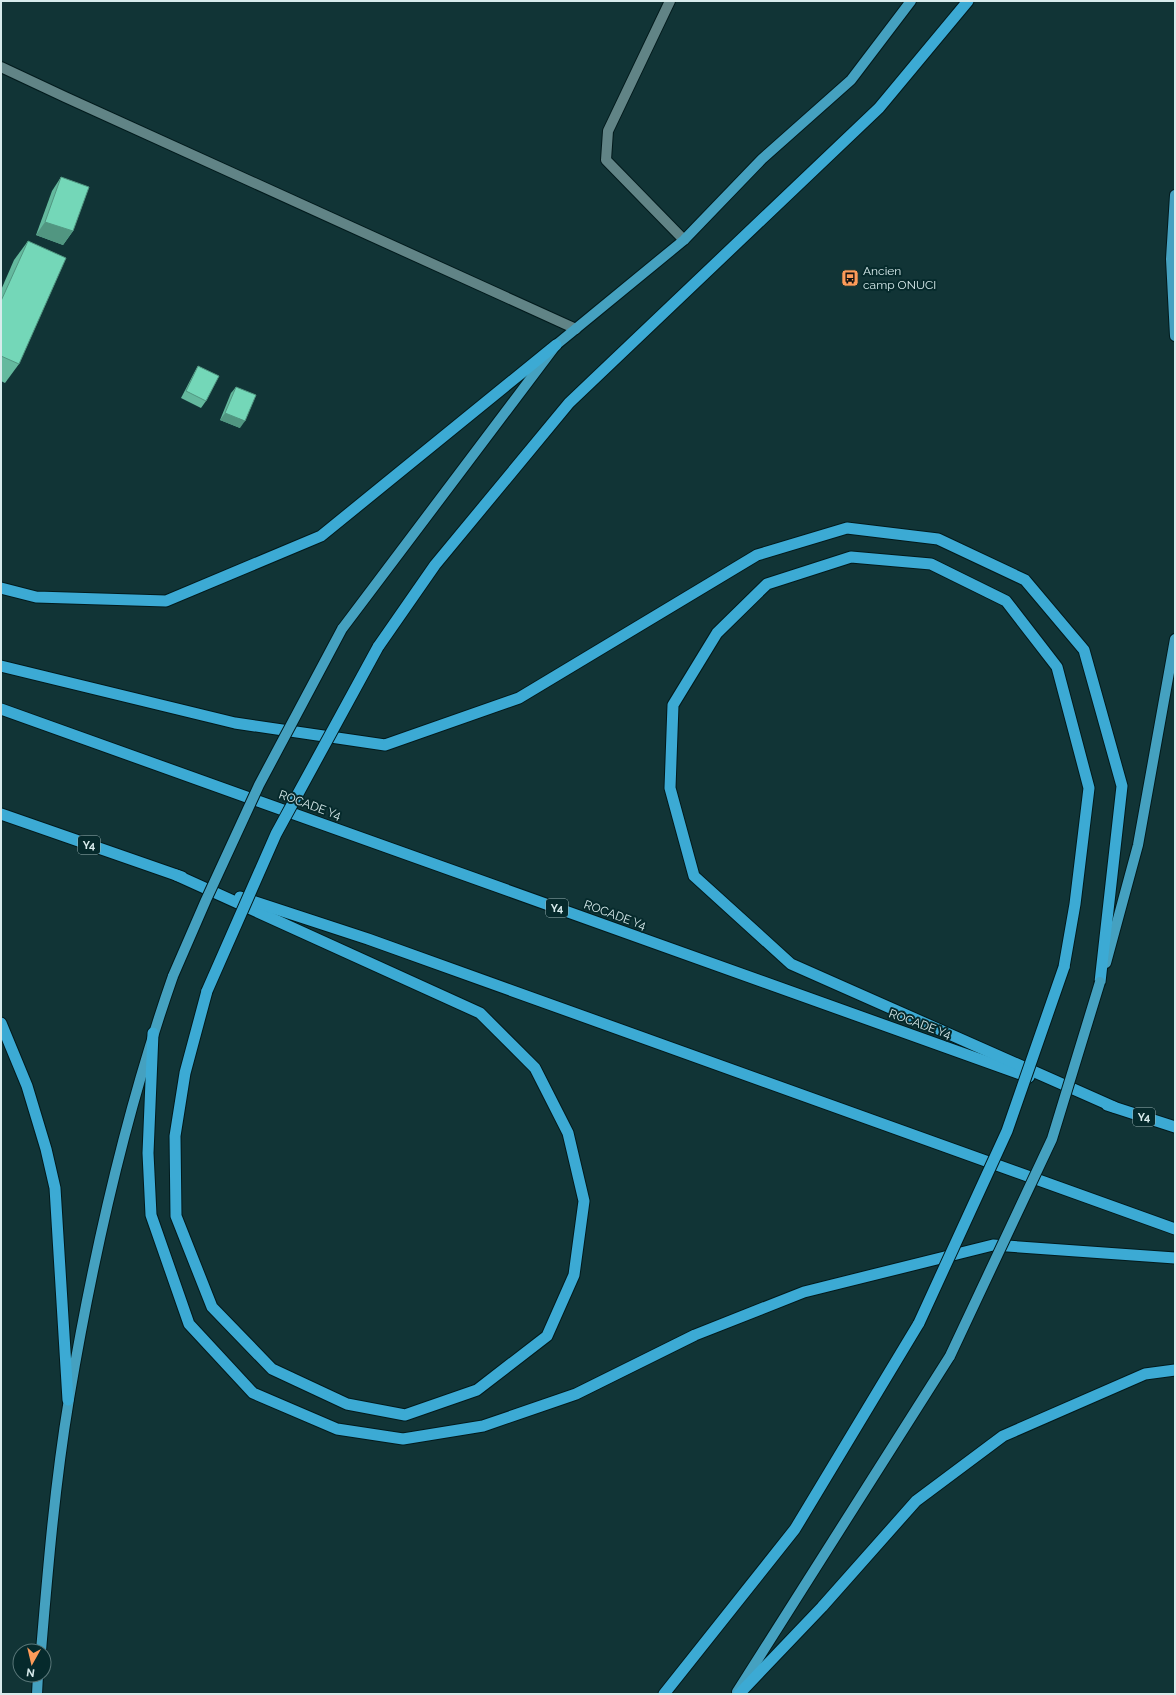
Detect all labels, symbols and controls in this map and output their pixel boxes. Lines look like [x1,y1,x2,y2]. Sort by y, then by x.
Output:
place label: Ancien camp ONUCI [863,264,936,292]
bus stop icon: Ancien camp ONUCI [840,268,860,288]
street label: ROCADE Y4 [277,787,343,823]
road number: Y4 [78,836,100,854]
street label: ROCADE Y4 [582,897,648,933]
road number: Y4 [546,899,568,917]
street label: ROCADE Y4 [887,1006,953,1042]
road number: Y4 [1133,1108,1155,1126]
north arrow [12,1643,52,1683]
text: N [26,1665,36,1679]

